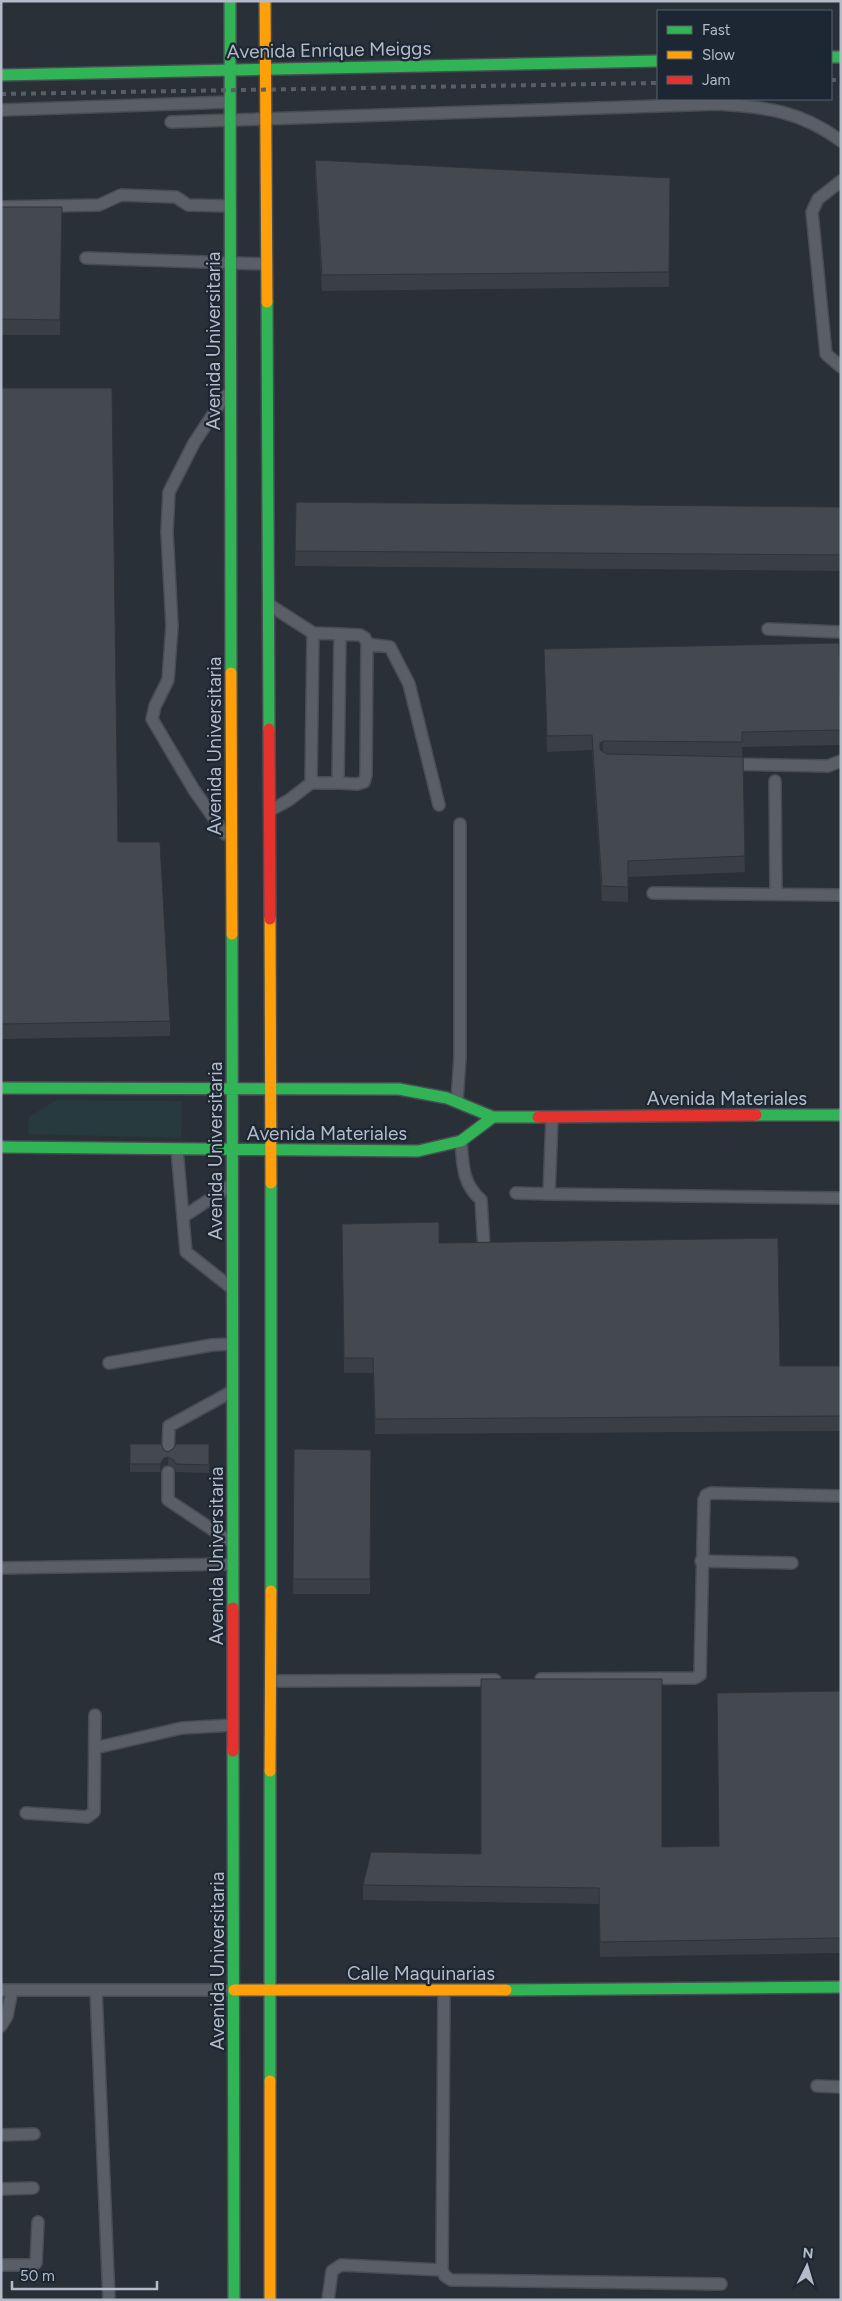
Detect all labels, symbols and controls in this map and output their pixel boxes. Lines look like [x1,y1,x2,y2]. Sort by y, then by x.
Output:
legend [657,10,832,100]
text: Fast [702,21,731,39]
street label: Avenida Enrique Meiggs [227,37,432,63]
text: Slow [702,46,735,64]
text: Jam [702,71,730,89]
street label: Avenida Universitaria [202,252,225,430]
street label: Avenida Universitaria [203,657,226,835]
street label: Avenida Universitaria [204,1062,227,1240]
street label: Avenida Materiales [647,1087,807,1110]
street label: Avenida Materiales [247,1122,407,1145]
street label: Avenida Universitaria [205,1467,228,1645]
street label: Avenida Universitaria [206,1872,229,2050]
street label: Calle Maquinarias [347,1962,495,1985]
north arrow [782,2241,832,2291]
text: N [802,2245,814,2262]
scale bar [12,2258,158,2290]
text: 50 m [20,2267,55,2285]

